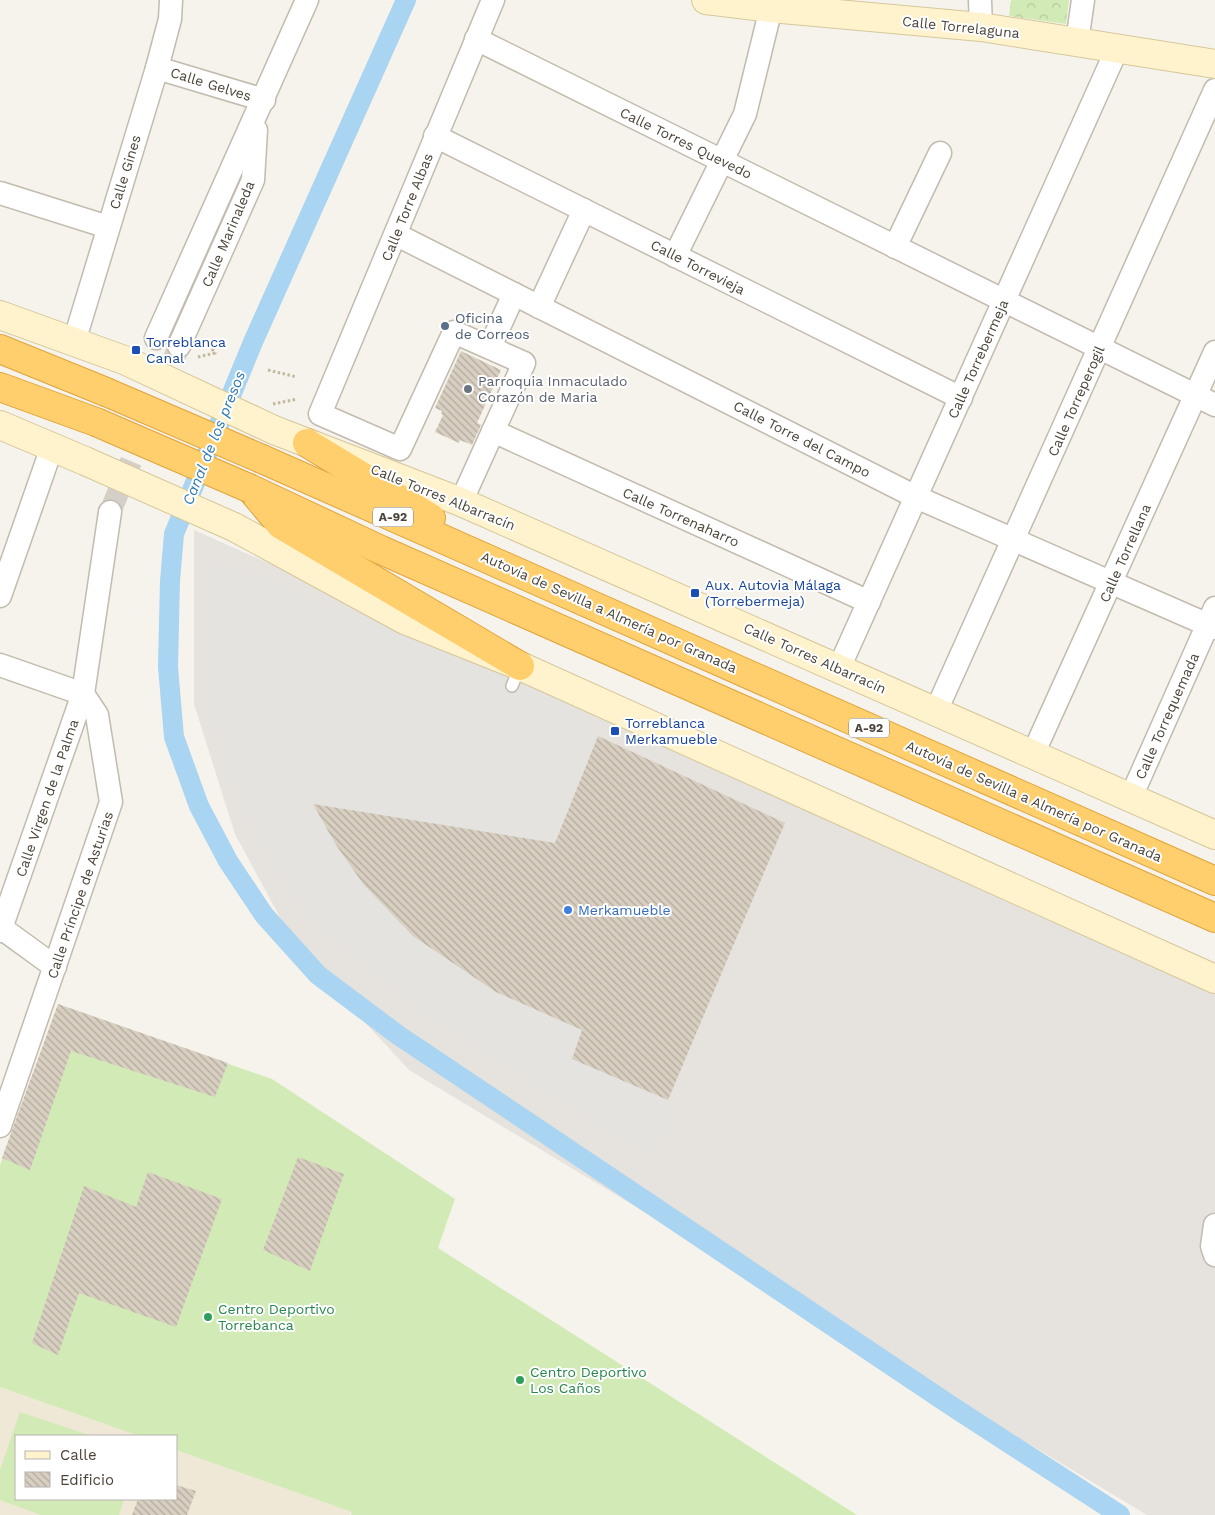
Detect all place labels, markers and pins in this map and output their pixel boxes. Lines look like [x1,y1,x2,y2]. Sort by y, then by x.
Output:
place label: Oficina de Correos [455,310,530,342]
marker: Oficina de Correos [439,320,451,332]
place label: Torreblanca Canal [146,334,226,366]
marker: Torreblanca Canal [130,344,142,356]
place label: Parroquia Inmaculado Corazón de Maria [478,373,627,405]
marker: Parroquia Inmaculado Corazón de Maria [462,383,474,395]
place label: Aux. Autovia Málaga (Torrebermeja) [705,577,841,609]
marker: Aux. Autovia Málaga (Torrebermeja) [689,587,701,599]
place label: Torreblanca Merkamueble [625,715,718,747]
marker: Torreblanca Merkamueble [609,725,621,737]
place label: Merkamueble [578,902,671,918]
marker: Merkamueble [562,904,574,916]
place label: Centro Deportivo Torrebanca [218,1301,335,1333]
marker: Centro Deportivo Torrebanca [202,1311,214,1323]
place label: Centro Deportivo Los Caños [530,1364,647,1396]
marker: Centro Deportivo Los Caños [514,1374,526,1386]

